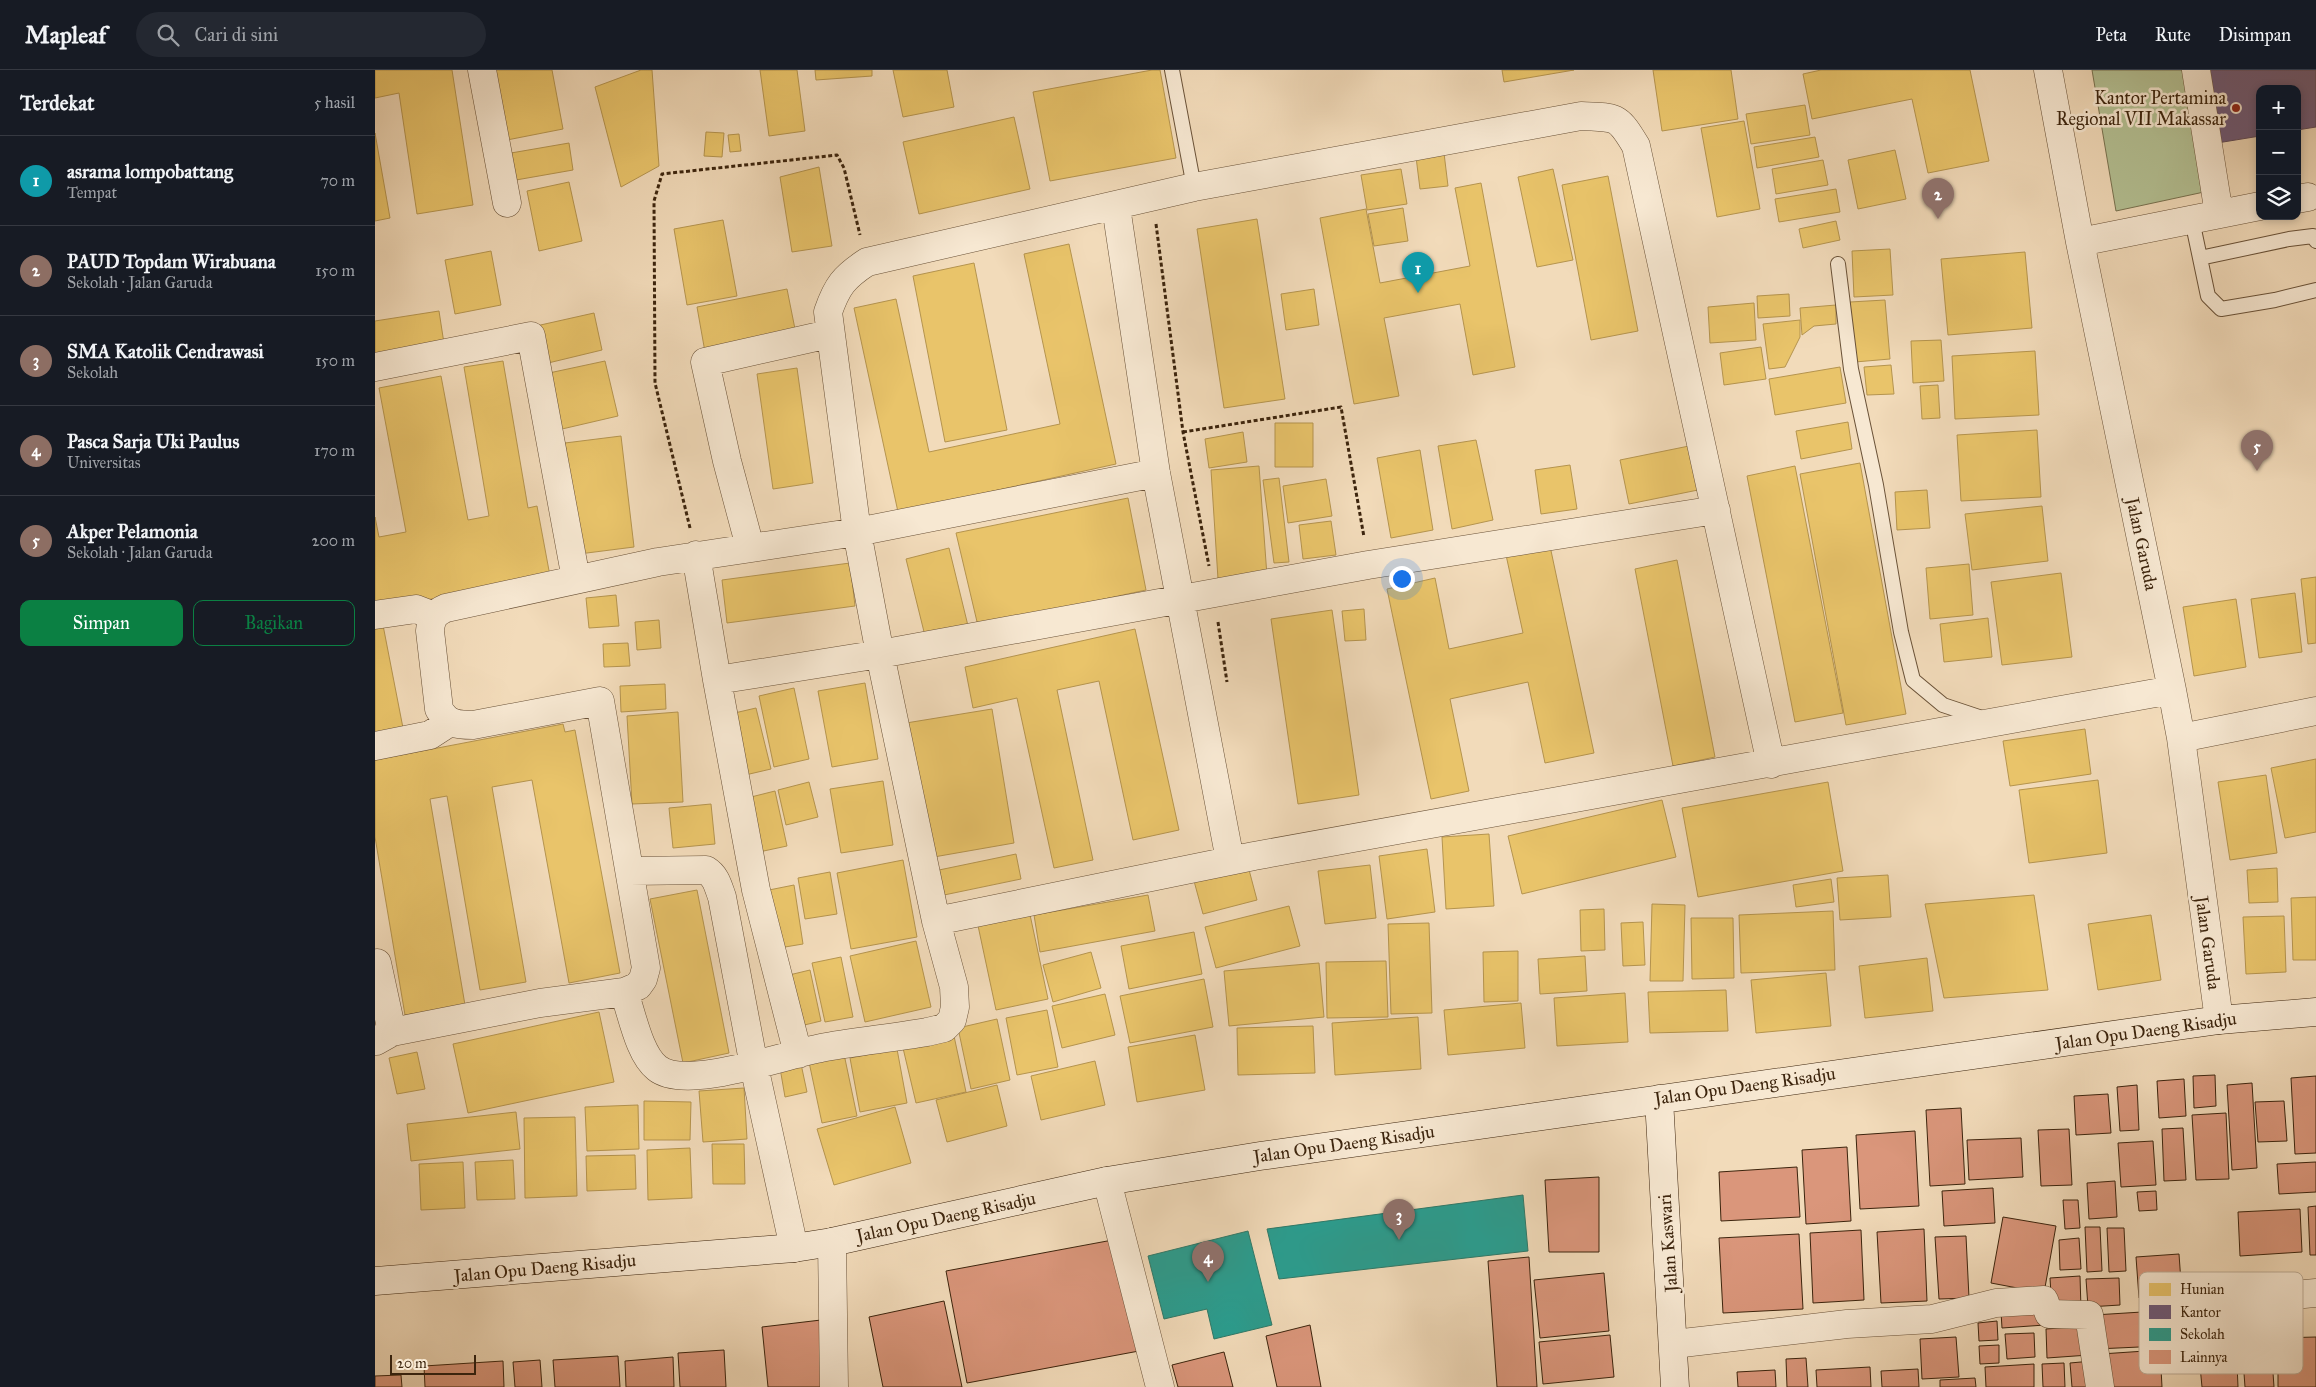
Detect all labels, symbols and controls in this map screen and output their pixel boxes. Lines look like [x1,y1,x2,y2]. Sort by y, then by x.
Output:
search box [136,12,486,57]
text: Mapleaf [25,20,106,50]
icon: search [154,21,182,49]
text: Cari di sini [194,23,278,46]
text: Peta [2096,24,2127,46]
text: Rute [2155,24,2191,46]
text: Disimpan [2219,24,2291,46]
map controls [2256,85,2301,220]
button: + [2256,85,2301,130]
place label: Kantor Pertamina Regional VII Makassar [2056,87,2226,131]
text: Terdekat [20,90,94,116]
text: 5 hasil [314,93,355,112]
marker: Kantor Pertamina Regional VII Makassar [2230,102,2242,114]
button: − [2256,130,2301,175]
text: asrama lompobattang [67,160,233,183]
text: 1 [33,171,39,190]
text: 70 m [320,171,355,190]
button: layers [2256,175,2301,220]
pin: 2 [1922,178,1954,219]
text: Tempat [67,183,117,202]
text: PAUD Topdam Wirabuana [67,250,276,273]
pin: 1 [1402,252,1434,293]
text: 2 [32,261,40,280]
text: 150 m [315,261,355,280]
text: Sekolah · Jalan Garuda [67,273,212,292]
text: SMA Katolik Cendrawasi [67,340,264,363]
text: 3 [33,351,39,370]
text: 150 m [315,351,355,370]
text: Sekolah [67,363,118,382]
text: Pasca Sarja Uki Paulus [67,430,239,453]
pin: 5 [2241,430,2273,471]
text: 4 [32,441,40,460]
text: 170 m [314,441,355,460]
text: Universitas [67,453,141,472]
street label: Jalan Garuda [2120,494,2163,593]
text: Akper Pelamonia [67,520,198,543]
text: 5 [32,531,40,550]
text: 200 m [312,531,355,550]
text: Sekolah · Jalan Garuda [67,543,212,562]
your location [1389,566,1415,592]
button: Simpan [20,600,183,646]
button: Bagikan [193,600,355,646]
street label: Jalan Garuda [2189,893,2226,992]
street label: Jalan Opu Daeng Risadju [2052,1007,2239,1056]
street label: Jalan Opu Daeng Risadju [1651,1062,1838,1111]
street label: Jalan Opu Daeng Risadju [1250,1120,1437,1169]
street label: Jalan Opu Daeng Risadju [852,1187,1038,1248]
street label: Jalan Kaswari [1654,1193,1684,1295]
pin: 3 [1383,1199,1415,1240]
pin: 4 [1192,1241,1224,1282]
street label: Jalan Opu Daeng Risadju [451,1249,638,1288]
legend [2139,1272,2303,1374]
text: Hunian [2180,1281,2225,1298]
text: Kantor [2180,1304,2221,1321]
text: Sekolah [2180,1326,2225,1343]
text: Lainnya [2180,1349,2228,1366]
scale bar [390,1352,476,1375]
text: 20 m [397,1355,427,1372]

